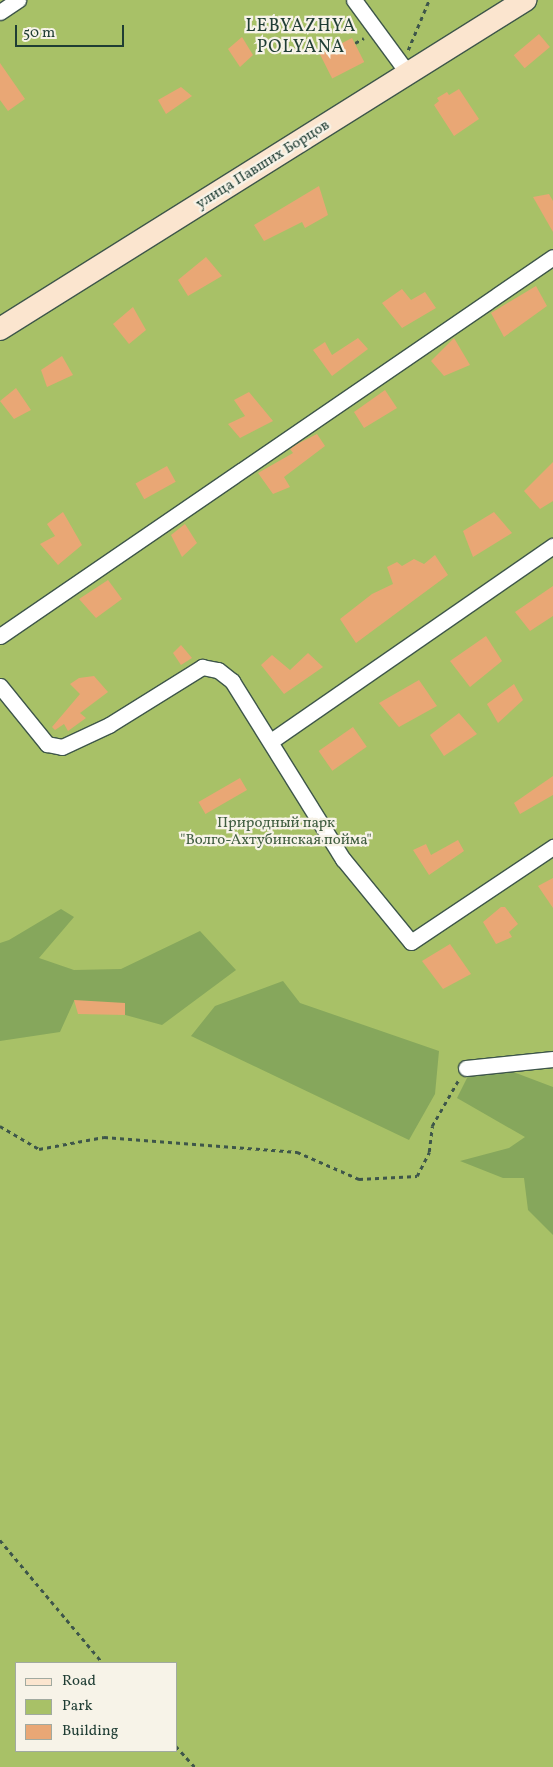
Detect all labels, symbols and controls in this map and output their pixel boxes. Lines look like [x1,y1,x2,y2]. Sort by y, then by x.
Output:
scale bar [18,15,126,47]
district label: LEBYAZHYA POLYANA [244,17,358,59]
text: 50 m [23,23,55,44]
street label: улица Павших Борцов [193,117,333,213]
park label: Природный парк "Волго-Ахтубинская пойма" [180,814,372,849]
legend [15,1662,178,1752]
text: Road [62,1671,96,1692]
text: Park [62,1696,93,1717]
text: Building [62,1721,118,1742]

